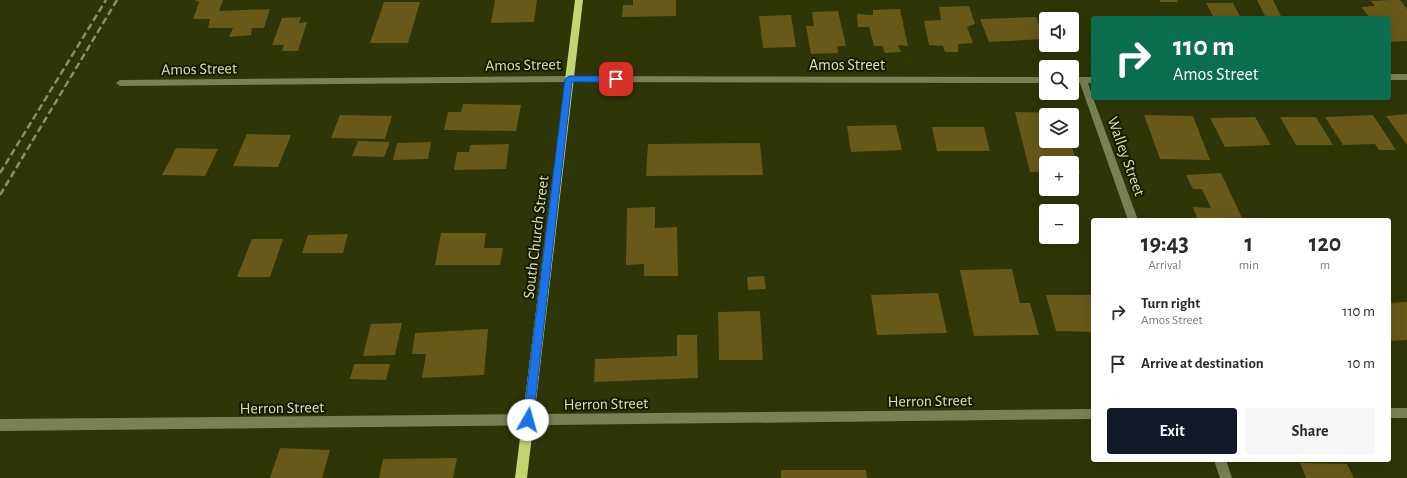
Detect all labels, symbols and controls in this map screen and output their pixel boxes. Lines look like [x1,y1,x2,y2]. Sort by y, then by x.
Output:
map controls [1039,12,1079,244]
button: sound [1039,12,1079,52]
icon: right [1107,32,1159,84]
text: 110 m [1173,33,1235,61]
street label: Amos Street [485,56,561,74]
street label: Amos Street [809,57,885,73]
street label: Amos Street [161,60,237,78]
button: search [1039,60,1079,100]
pin [599,62,633,96]
text: Amos Street [1173,66,1258,84]
icon: arrive [605,68,627,90]
button: layers [1039,108,1079,148]
street label: Walley Street [1103,114,1148,199]
button: + [1039,156,1079,196]
street label: South Church Street [521,175,551,300]
button: − [1039,204,1079,244]
text: 19:43 [1141,232,1189,256]
text: 1 [1245,232,1253,256]
text: 120 [1309,232,1341,256]
text: Arrival [1148,259,1182,272]
text: min [1239,259,1259,272]
text: m [1320,259,1330,272]
text: Turn right [1141,296,1200,311]
icon: right [1107,301,1129,323]
text: 110 m [1342,304,1375,319]
text: Amos Street [1141,314,1203,327]
icon: arrive [1107,353,1129,375]
text: Arrive at destination [1141,356,1264,371]
text: 10 m [1347,356,1375,371]
street label: Herron Street [888,392,972,410]
street label: Herron Street [564,395,648,413]
street label: Herron Street [240,399,324,417]
position arrow [507,399,549,441]
button: Exit [1107,408,1237,454]
button: Share [1245,408,1375,454]

